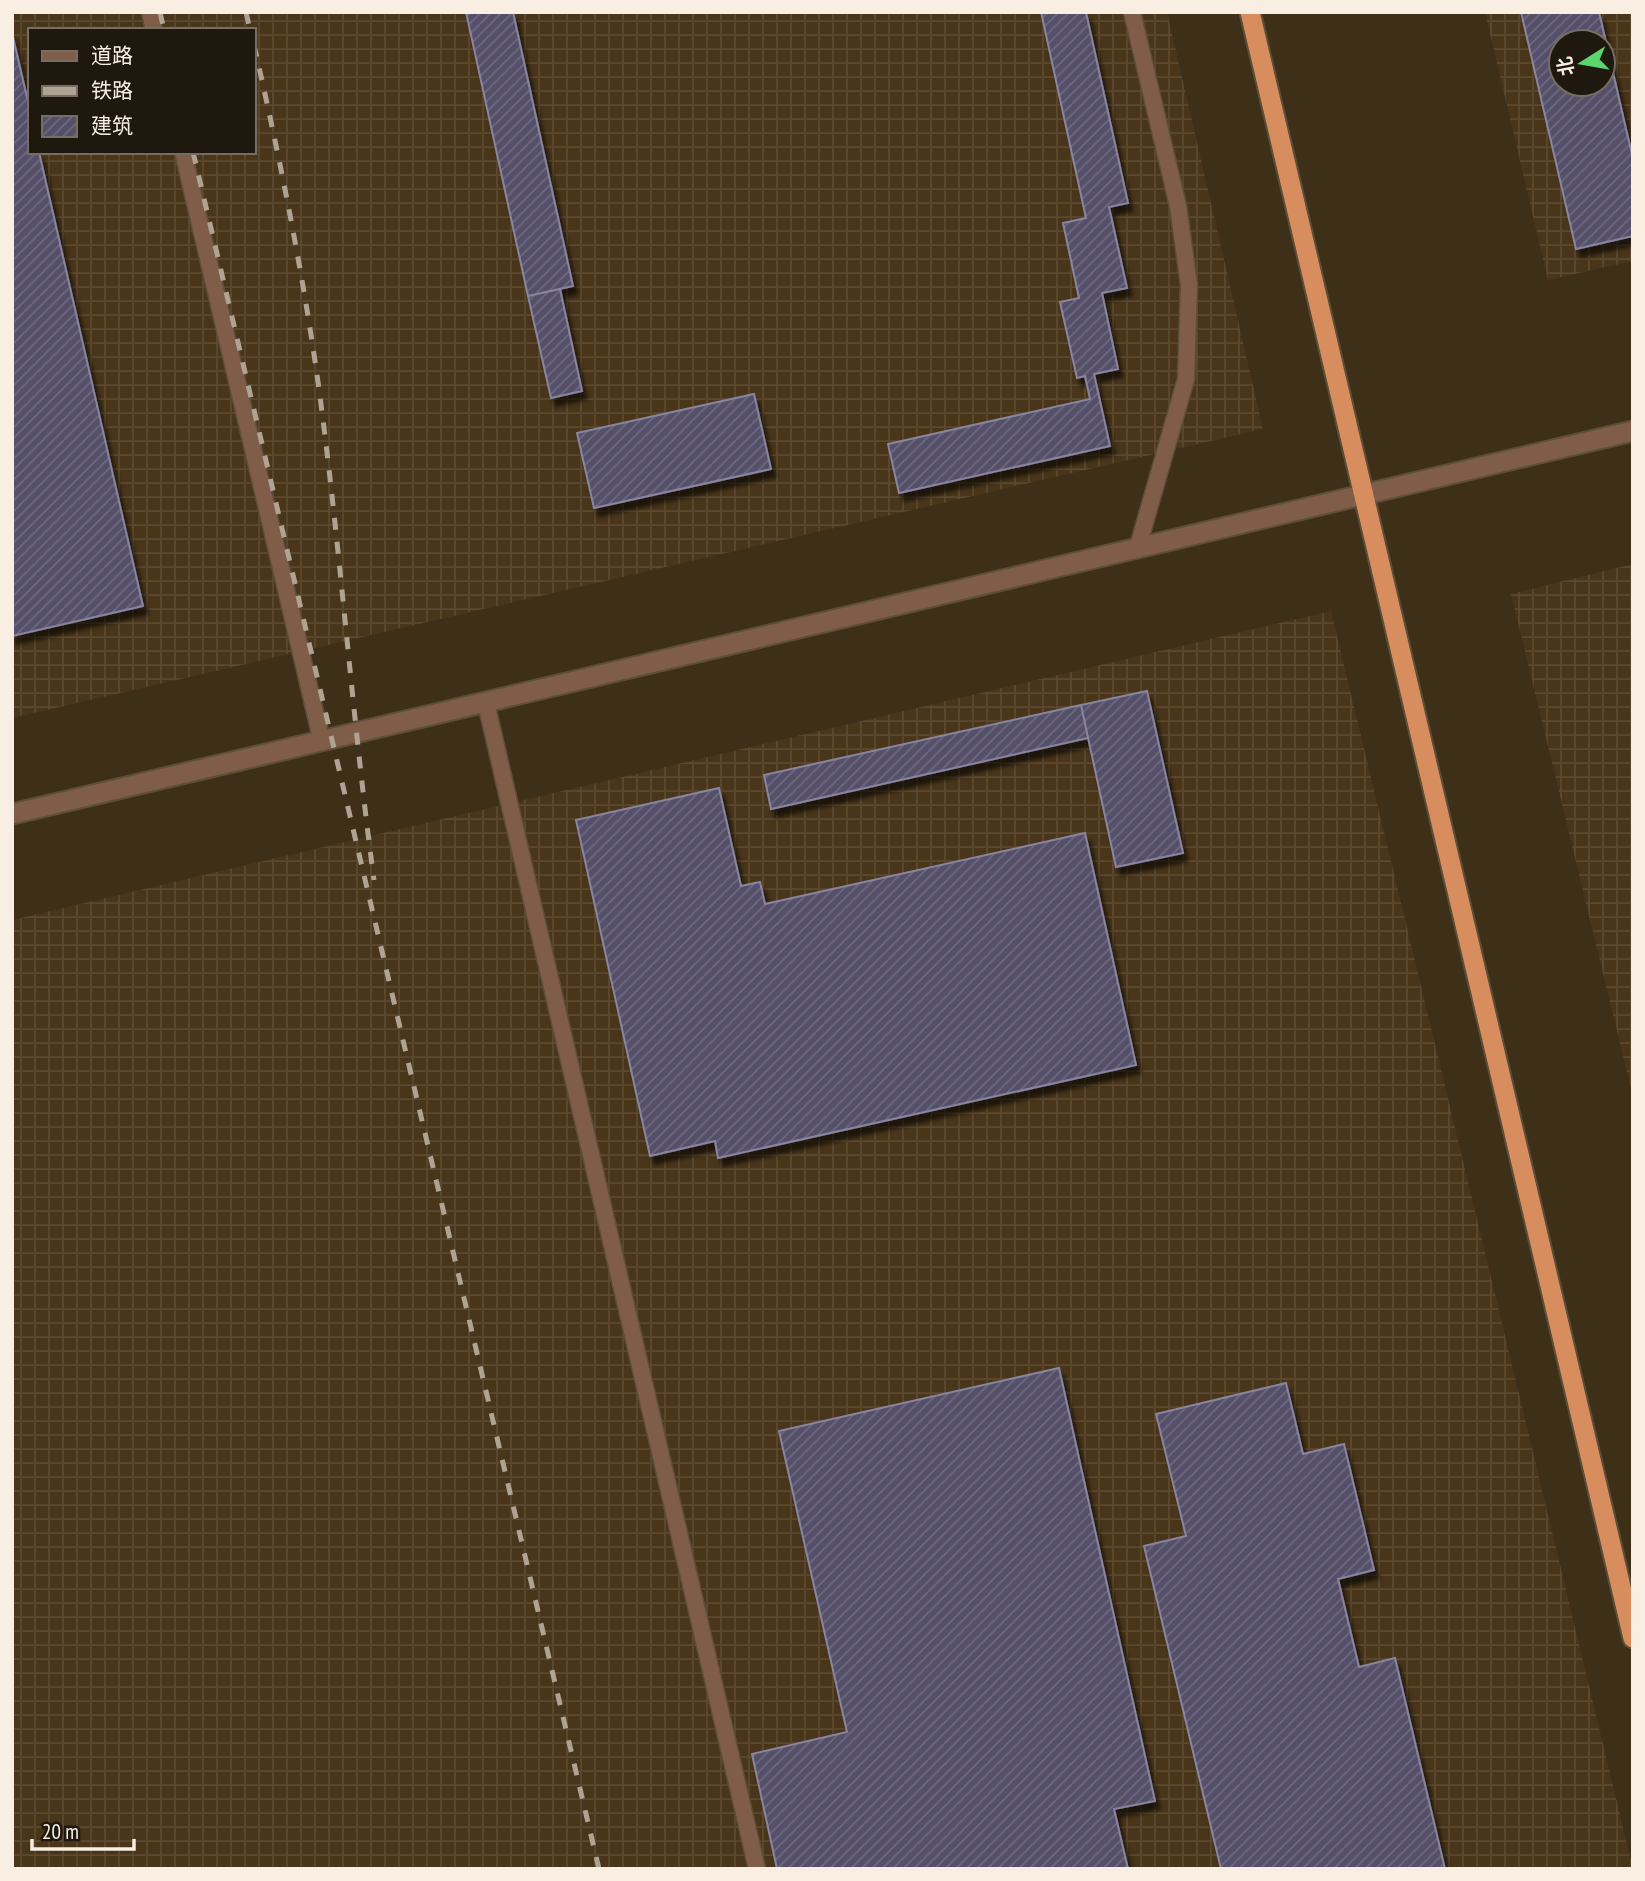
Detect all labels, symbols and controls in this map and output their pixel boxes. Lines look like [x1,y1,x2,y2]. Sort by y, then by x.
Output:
legend [28,28,256,154]
north arrow [1547,28,1617,98]
text: 道路 [91,42,133,69]
text: 北 [1552,55,1579,78]
text: 铁路 [91,77,133,104]
text: 建筑 [91,112,133,139]
scale bar [32,1808,133,1852]
text: 20 m [42,1818,79,1845]

